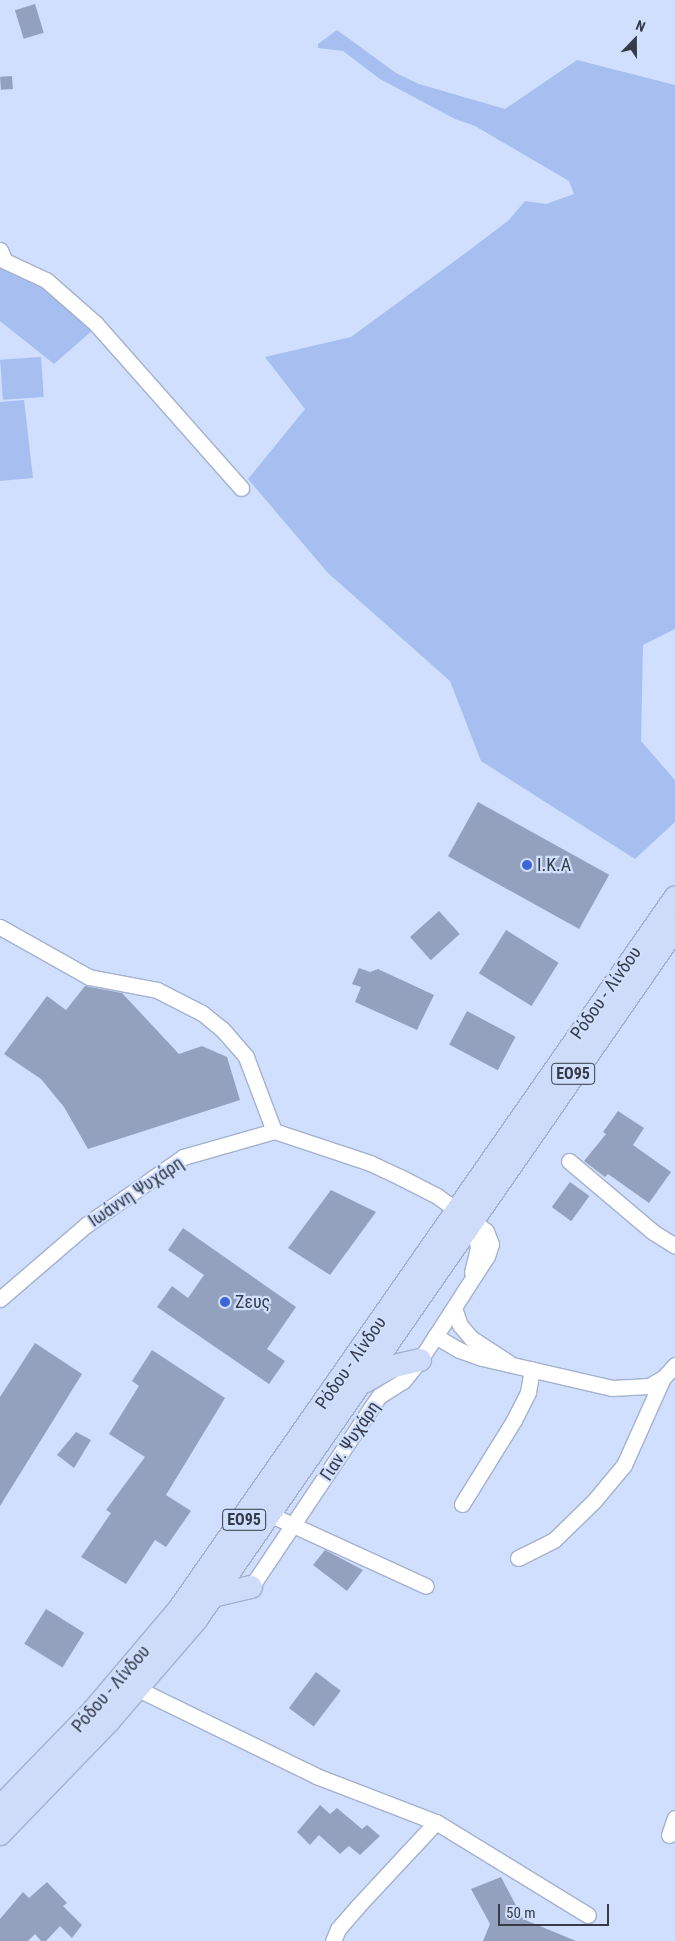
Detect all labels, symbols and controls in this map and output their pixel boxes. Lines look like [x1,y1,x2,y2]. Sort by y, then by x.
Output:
north arrow [610,15,660,65]
text: N [634,17,648,35]
place label: Ι.Κ.Α [537,854,571,876]
marker: Ι.Κ.Α [521,859,533,871]
street label: Ρόδου - Λίνδου [566,942,646,1044]
road number: ΕΟ95 [550,1060,596,1088]
street label: Ιωάννη Ψυχάρη [84,1152,188,1232]
place label: Ζευς [235,1291,270,1313]
marker: Ζευς [219,1296,231,1308]
street label: Ρόδου - Λίνδου [311,1312,391,1414]
street label: Γιαν. Ψυχάρη [316,1397,384,1485]
road number: ΕΟ95 [222,1506,266,1534]
street label: Ρόδου - Λίνδου [67,1641,155,1737]
scale bar [500,1894,611,1926]
text: 50 m [506,1904,536,1922]

